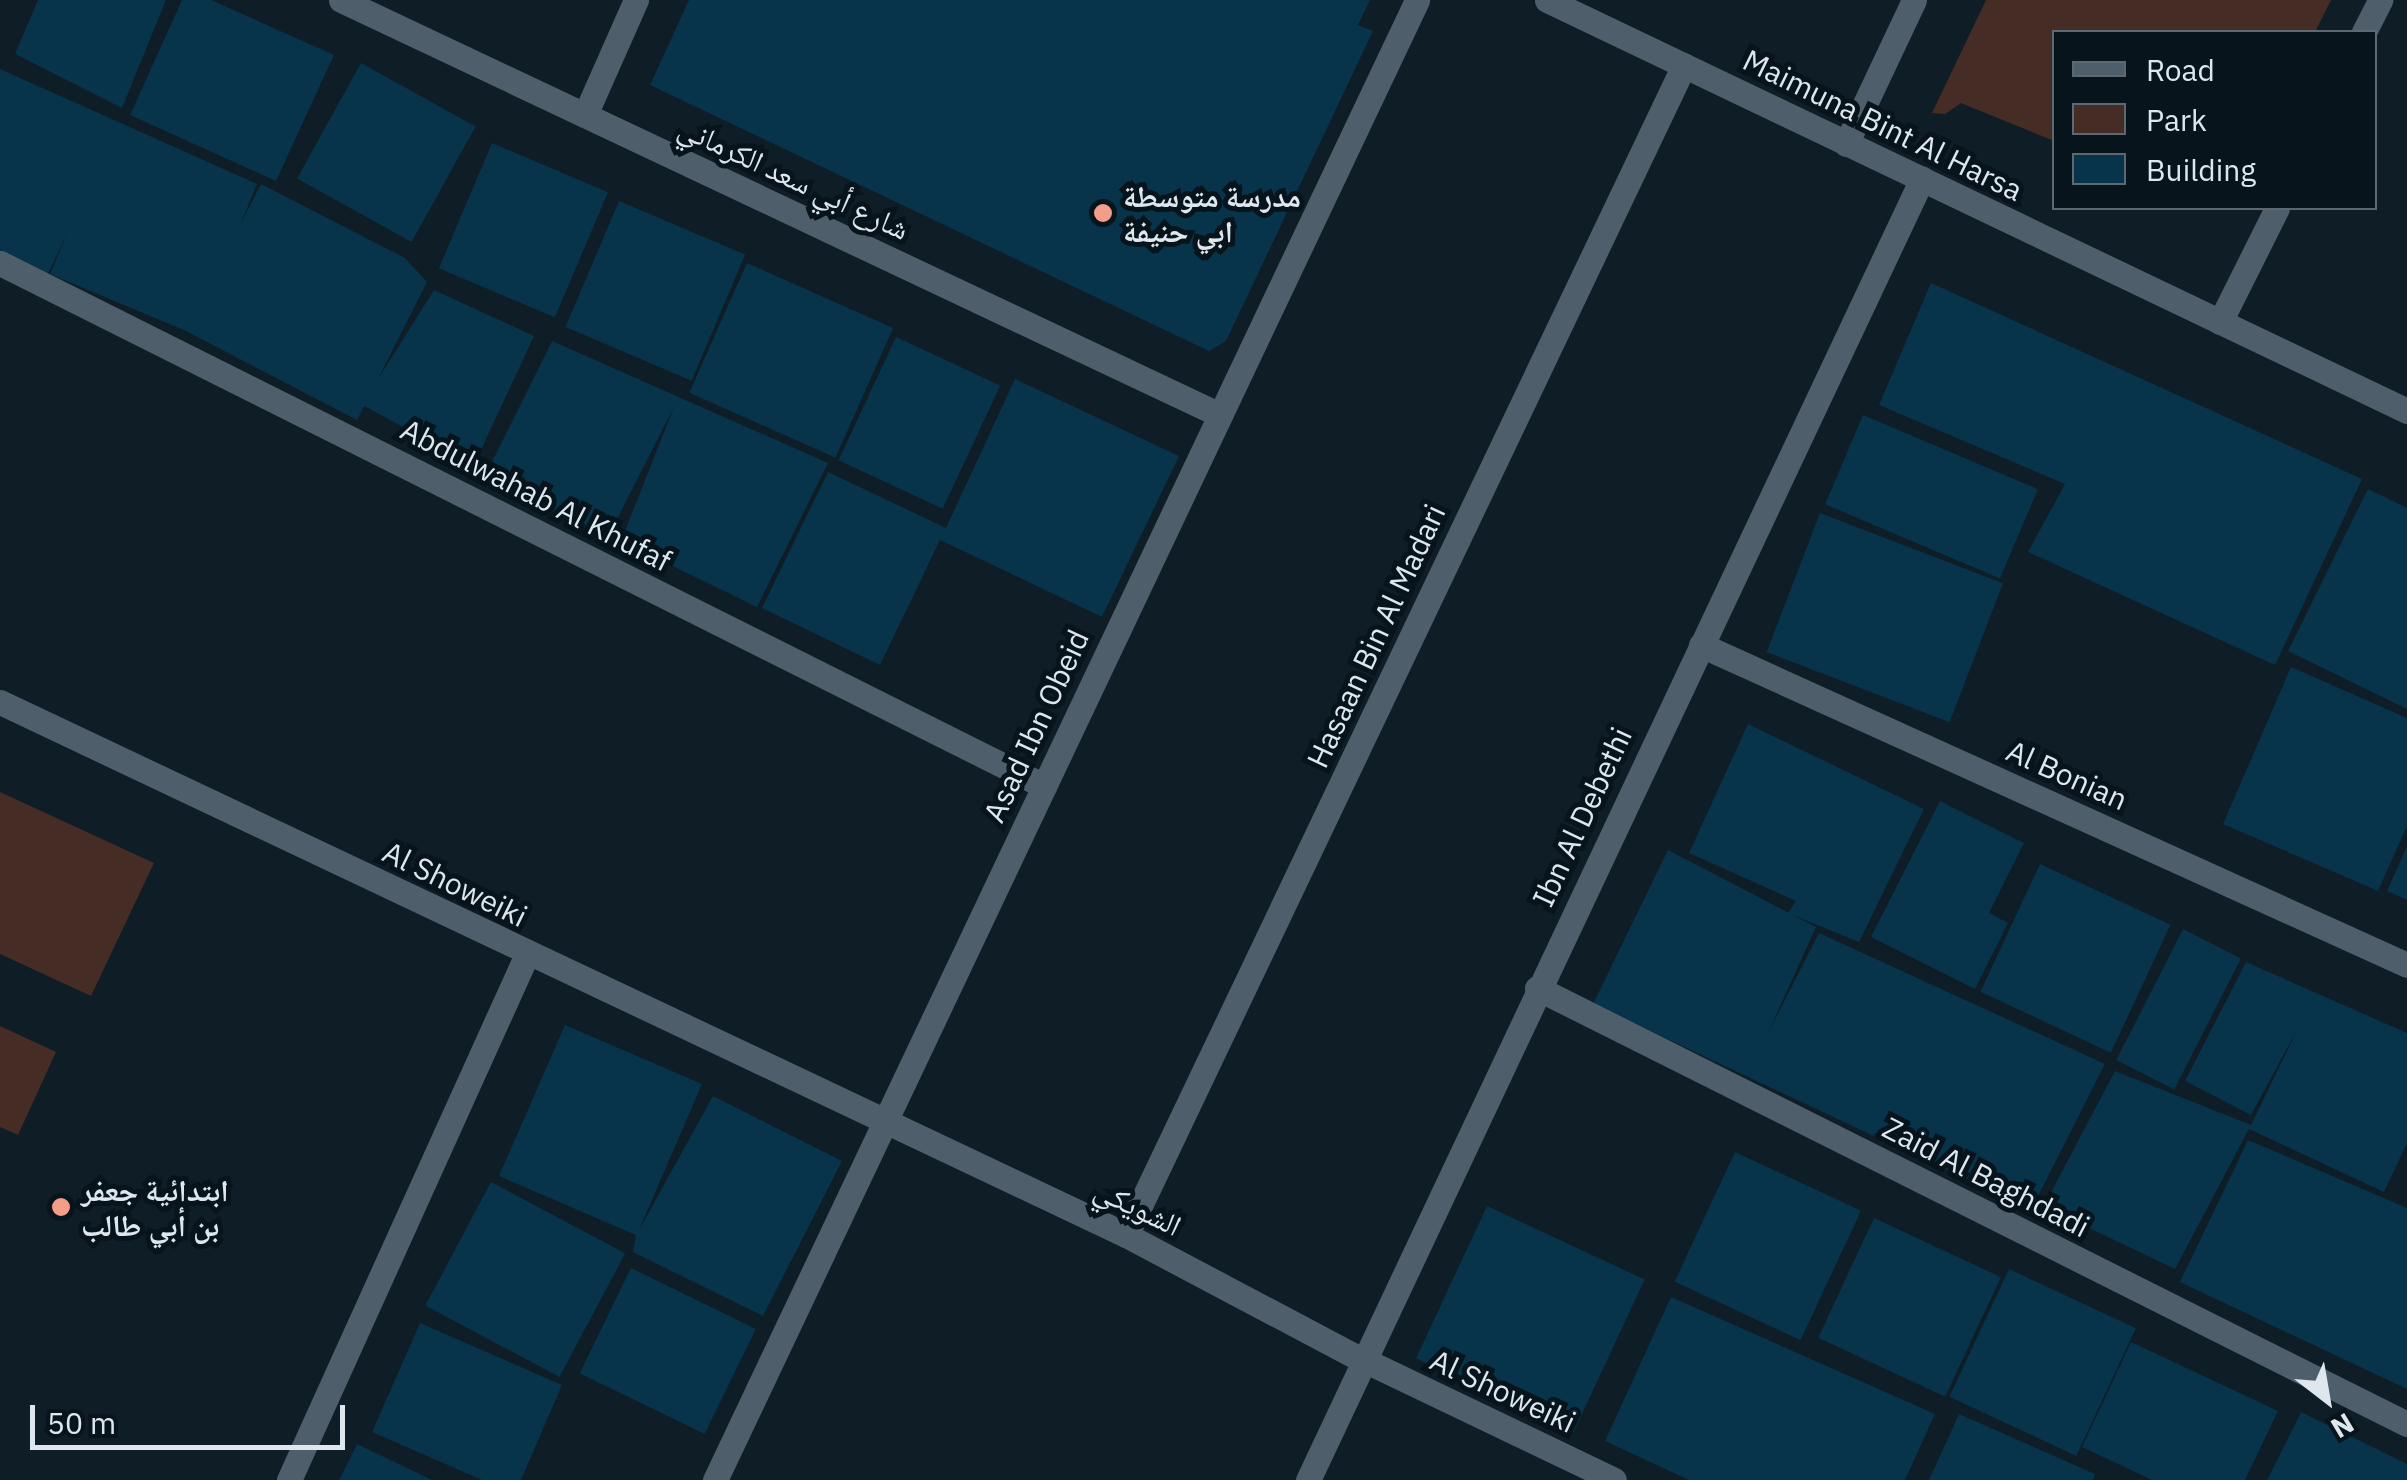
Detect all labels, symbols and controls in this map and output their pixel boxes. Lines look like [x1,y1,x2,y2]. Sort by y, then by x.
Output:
legend [2052,30,2377,210]
street label: Maimuna Bint Al Harsa [1737,42,2029,208]
text: Road [2146,50,2215,89]
text: Park [2146,100,2207,139]
street label: شارع أبي سعد الكرماني [673,109,915,247]
text: Building [2146,150,2256,189]
place label: مدرسة متوسطة ابي حنيفة [1123,178,1301,248]
marker: مدرسة متوسطة ابي حنيفة [1092,202,1114,224]
street label: Abdulwahab Al Khufaf [395,411,677,579]
street label: Hasaan Bin Al Madari [1299,499,1453,773]
street label: Asad Ibn Obeid [976,624,1096,828]
street label: Ibn Al Debethi [1525,722,1639,912]
street label: Al Bonian [2001,732,2133,818]
street label: Al Showeiki [377,834,533,934]
street label: Zaid Al Baghdadi [1877,1110,2095,1244]
street label: الشويكي [1089,1171,1187,1243]
place label: ابتدائية جعفر بن أبي طالب [81,1172,229,1242]
marker: ابتدائية جعفر بن أبي طالب [50,1196,72,1218]
street label: Al Showeiki [1425,1342,1581,1440]
north arrow [2277,1350,2377,1450]
scale bar [35,1385,350,1447]
text: 50 m [47,1403,116,1442]
text: N [2324,1405,2361,1447]

